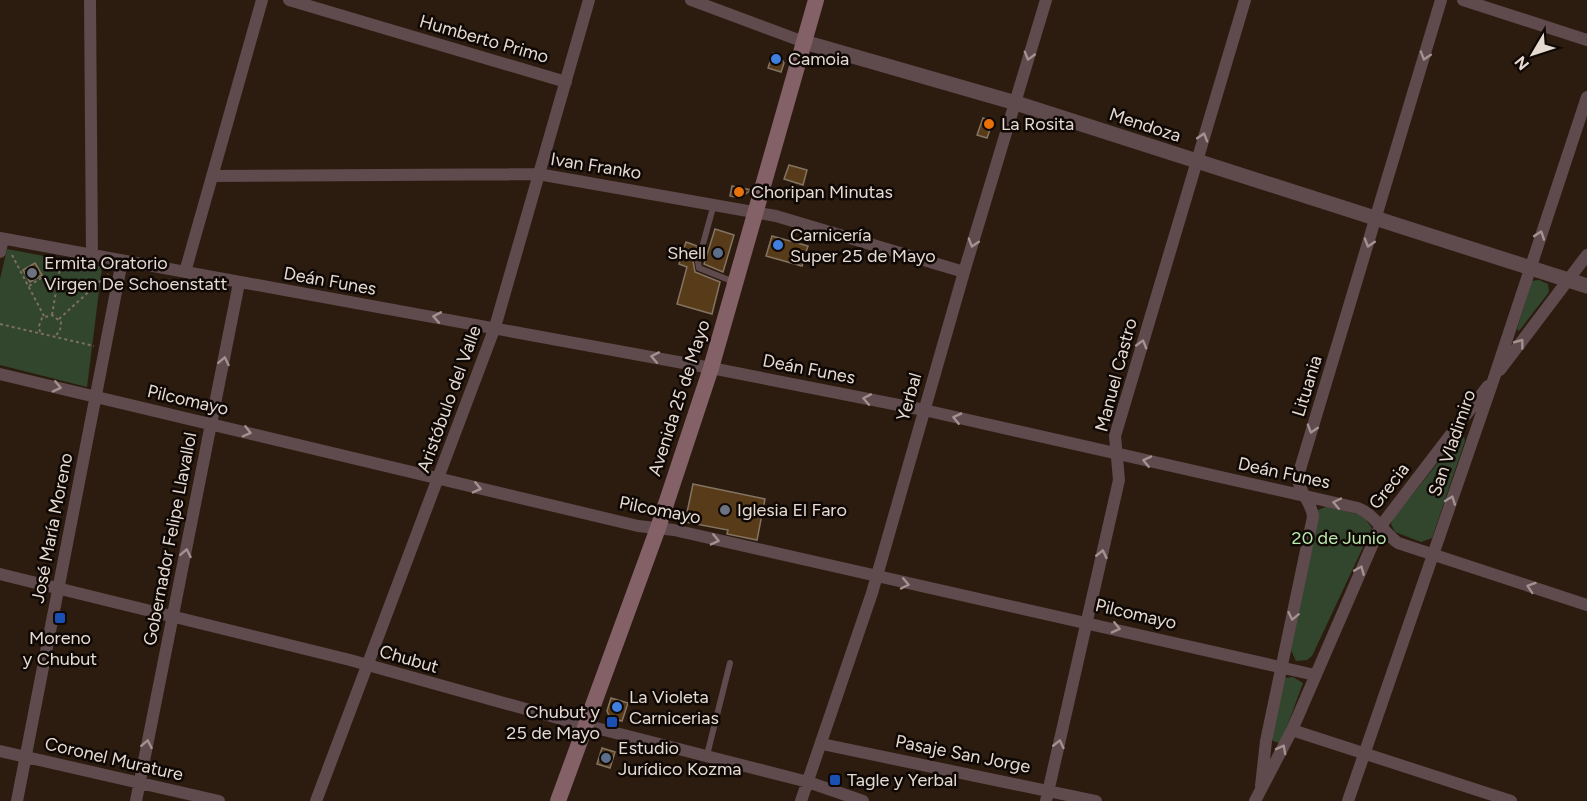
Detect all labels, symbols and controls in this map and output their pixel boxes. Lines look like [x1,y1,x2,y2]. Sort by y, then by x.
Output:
street label: Humberto Primo [417,10,551,68]
north arrow [1503,24,1563,84]
place label: Camoia [788,48,849,70]
one-way arrow [1024,50,1036,61]
one-way arrow [1420,50,1432,61]
marker: Camoia [769,52,783,66]
text: N [1510,52,1533,74]
street label: Mendoza [1106,103,1184,147]
place label: La Rosita [1001,113,1074,135]
marker: La Rosita [982,117,996,131]
one-way arrow [1196,132,1208,142]
street label: Ivan Franko [549,148,643,184]
place label: Choripan Minutas [751,181,893,203]
marker: Choripan Minutas [732,185,746,199]
place label: Carnicería Super 25 de Mayo [790,224,936,267]
one-way arrow [1532,230,1545,241]
one-way arrow [968,237,980,248]
one-way arrow [1364,237,1376,248]
marker: Carnicería Super 25 de Mayo [771,238,785,252]
place label: Shell [667,242,706,264]
marker: Shell [711,246,725,260]
place label: Ermita Oratorio Virgen De Schoenstatt [44,252,228,295]
street label: Deán Funes [282,262,378,300]
marker: Ermita Oratorio Virgen De Schoenstatt [25,266,39,280]
one-way arrow [432,311,442,324]
street label: Manuel Castro [1090,316,1142,434]
street label: Avenida 25 de Mayo [643,317,715,479]
street label: Aristóbulo del Valle [412,322,486,476]
one-way arrow [1135,339,1147,350]
one-way arrow [1513,339,1524,350]
street label: Deán Funes [761,349,857,389]
one-way arrow [650,351,660,364]
street label: Lituania [1287,353,1327,419]
one-way arrow [217,357,230,367]
street label: Yerbal [892,370,926,424]
one-way arrow [52,380,62,393]
street label: Pilcomayo [145,380,231,420]
street label: San Vladimiro [1424,387,1480,499]
one-way arrow [862,393,872,406]
one-way arrow [952,412,962,425]
one-way arrow [1307,423,1319,434]
one-way arrow [242,425,252,438]
street label: Gobernador Felipe Llavallol [139,430,201,648]
street label: José María Moreno [27,451,77,605]
street label: Deán Funes [1236,452,1332,494]
one-way arrow [1142,455,1152,468]
street label: Grecia [1364,458,1414,514]
one-way arrow [472,480,482,493]
street label: Pilcomayo [617,491,703,529]
one-way arrow [1444,495,1457,506]
one-way arrow [1333,498,1343,511]
place label: Iglesia El Faro [737,499,847,521]
marker: Iglesia El Faro [718,503,732,517]
park label: 20 de Junio [1292,527,1386,549]
one-way arrow [710,532,720,545]
one-way arrow [179,548,192,558]
one-way arrow [1095,549,1108,559]
one-way arrow [1353,566,1365,577]
one-way arrow [900,577,910,590]
one-way arrow [1526,582,1537,595]
street label: Pilcomayo [1093,594,1179,634]
marker: Moreno y Chubut [53,611,67,625]
one-way arrow [1287,611,1300,621]
one-way arrow [1111,621,1121,634]
place label: Moreno y Chubut [23,627,97,670]
street label: Chubut [377,640,441,678]
place label: La Violeta Carnicerias [629,686,719,729]
marker: La Violeta Carnicerias [610,700,624,714]
place label: Chubut y 25 de Mayo [506,701,601,744]
marker: Chubut y 25 de Mayo [605,715,619,729]
street label: Pasaje San Jorge [894,730,1033,778]
street label: Coronel Murature [43,732,186,786]
place label: Estudio Jurídico Kozma [618,737,742,780]
one-way arrow [140,739,153,749]
one-way arrow [1051,739,1064,749]
one-way arrow [1275,745,1286,755]
marker: Estudio Jurídico Kozma [599,751,613,765]
place label: Tagle y Yerbal [847,769,957,791]
marker: Tagle y Yerbal [828,773,842,787]

